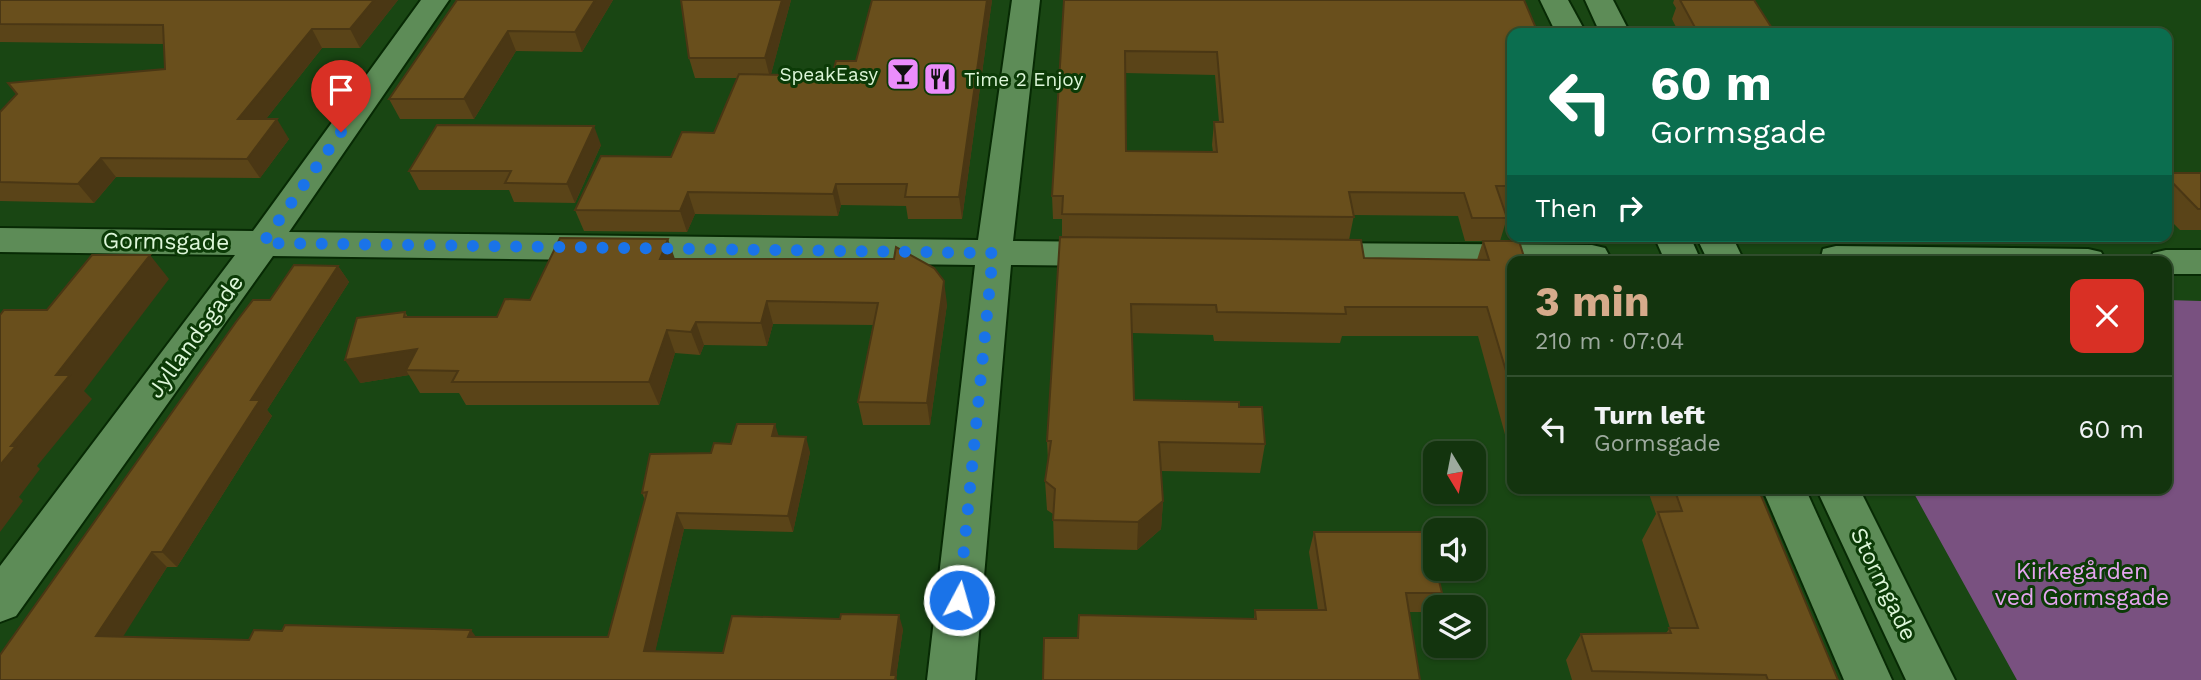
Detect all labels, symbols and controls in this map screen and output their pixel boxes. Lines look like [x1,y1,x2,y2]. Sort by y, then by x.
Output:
text: 60 m [1650,54,1772,112]
bar icon: SpeakEasy [884,55,922,93]
icon: left [1535,56,1626,147]
pin [311,60,371,132]
restaurant icon: Time 2 Enjoy [921,60,959,98]
place label: SpeakEasy [779,63,878,86]
place label: Time 2 Enjoy [964,68,1083,91]
icon: arrive [322,71,360,109]
text: Gormsgade [1650,113,1826,151]
icon: right [1611,189,1649,227]
text: Then [1535,193,1597,223]
street label: Gormsgade [102,227,230,256]
street label: Jyllandsgade [142,269,249,403]
text: 3 min [1535,277,1650,326]
button: close [2070,279,2144,353]
text: 210 m · 07:04 [1535,328,1684,355]
text: Turn left [1594,400,1705,430]
icon: left [1535,410,1573,448]
text: 60 m [2078,414,2144,444]
text: Gormsgade [1594,430,1721,457]
north arrow [1423,441,1486,504]
map controls [1423,441,1486,658]
button: sound [1423,518,1486,581]
street label: Stormgade [1845,523,1923,645]
park label: Kirkegården ved Gormsgade [1995,558,2169,611]
position arrow [922,563,996,637]
button: layers [1423,595,1486,658]

